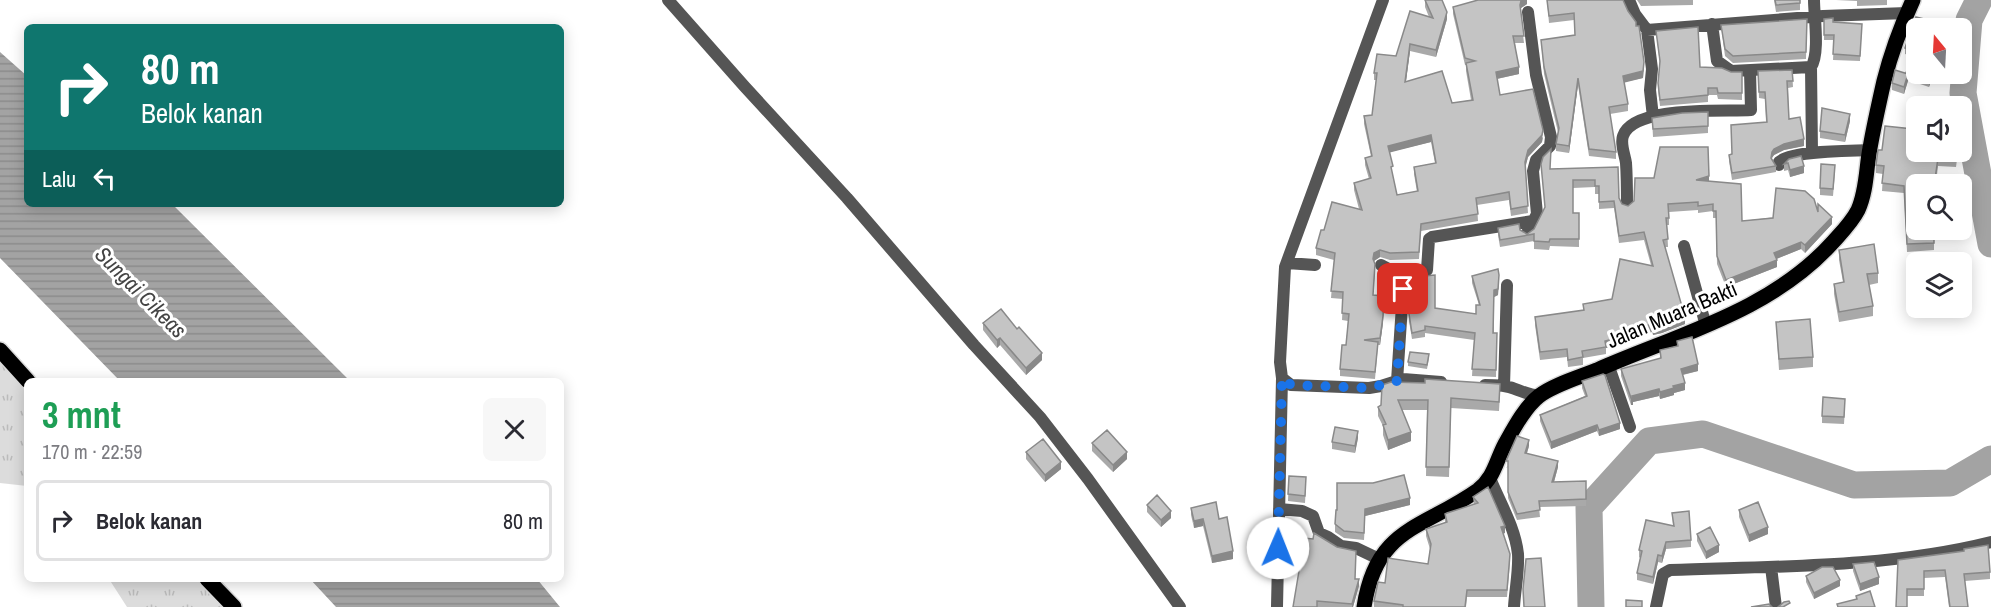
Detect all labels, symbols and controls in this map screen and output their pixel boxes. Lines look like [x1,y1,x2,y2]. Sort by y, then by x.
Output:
north arrow [1906,18,1972,84]
map controls [1906,18,1972,318]
text: 80 m [141,41,220,97]
icon: right [42,48,120,126]
text: Belok kanan [141,95,263,131]
button: sound [1906,96,1972,162]
icon: left [88,162,121,195]
text: Lalu [42,164,76,194]
button: search [1906,174,1972,240]
water label: Sungai Cikeas [89,240,193,344]
button: layers [1906,252,1972,318]
pin [1377,263,1428,314]
icon: arrive [1386,272,1419,305]
street label: Jalan Muara Bakti [1602,274,1741,355]
text: 3 mnt [42,391,121,439]
button: close [483,398,546,461]
text: 170 m · 22:59 [42,438,142,465]
icon: right [45,504,78,537]
text: Belok kanan [96,506,202,536]
text: 80 m [503,506,543,536]
position arrow [1246,516,1310,580]

